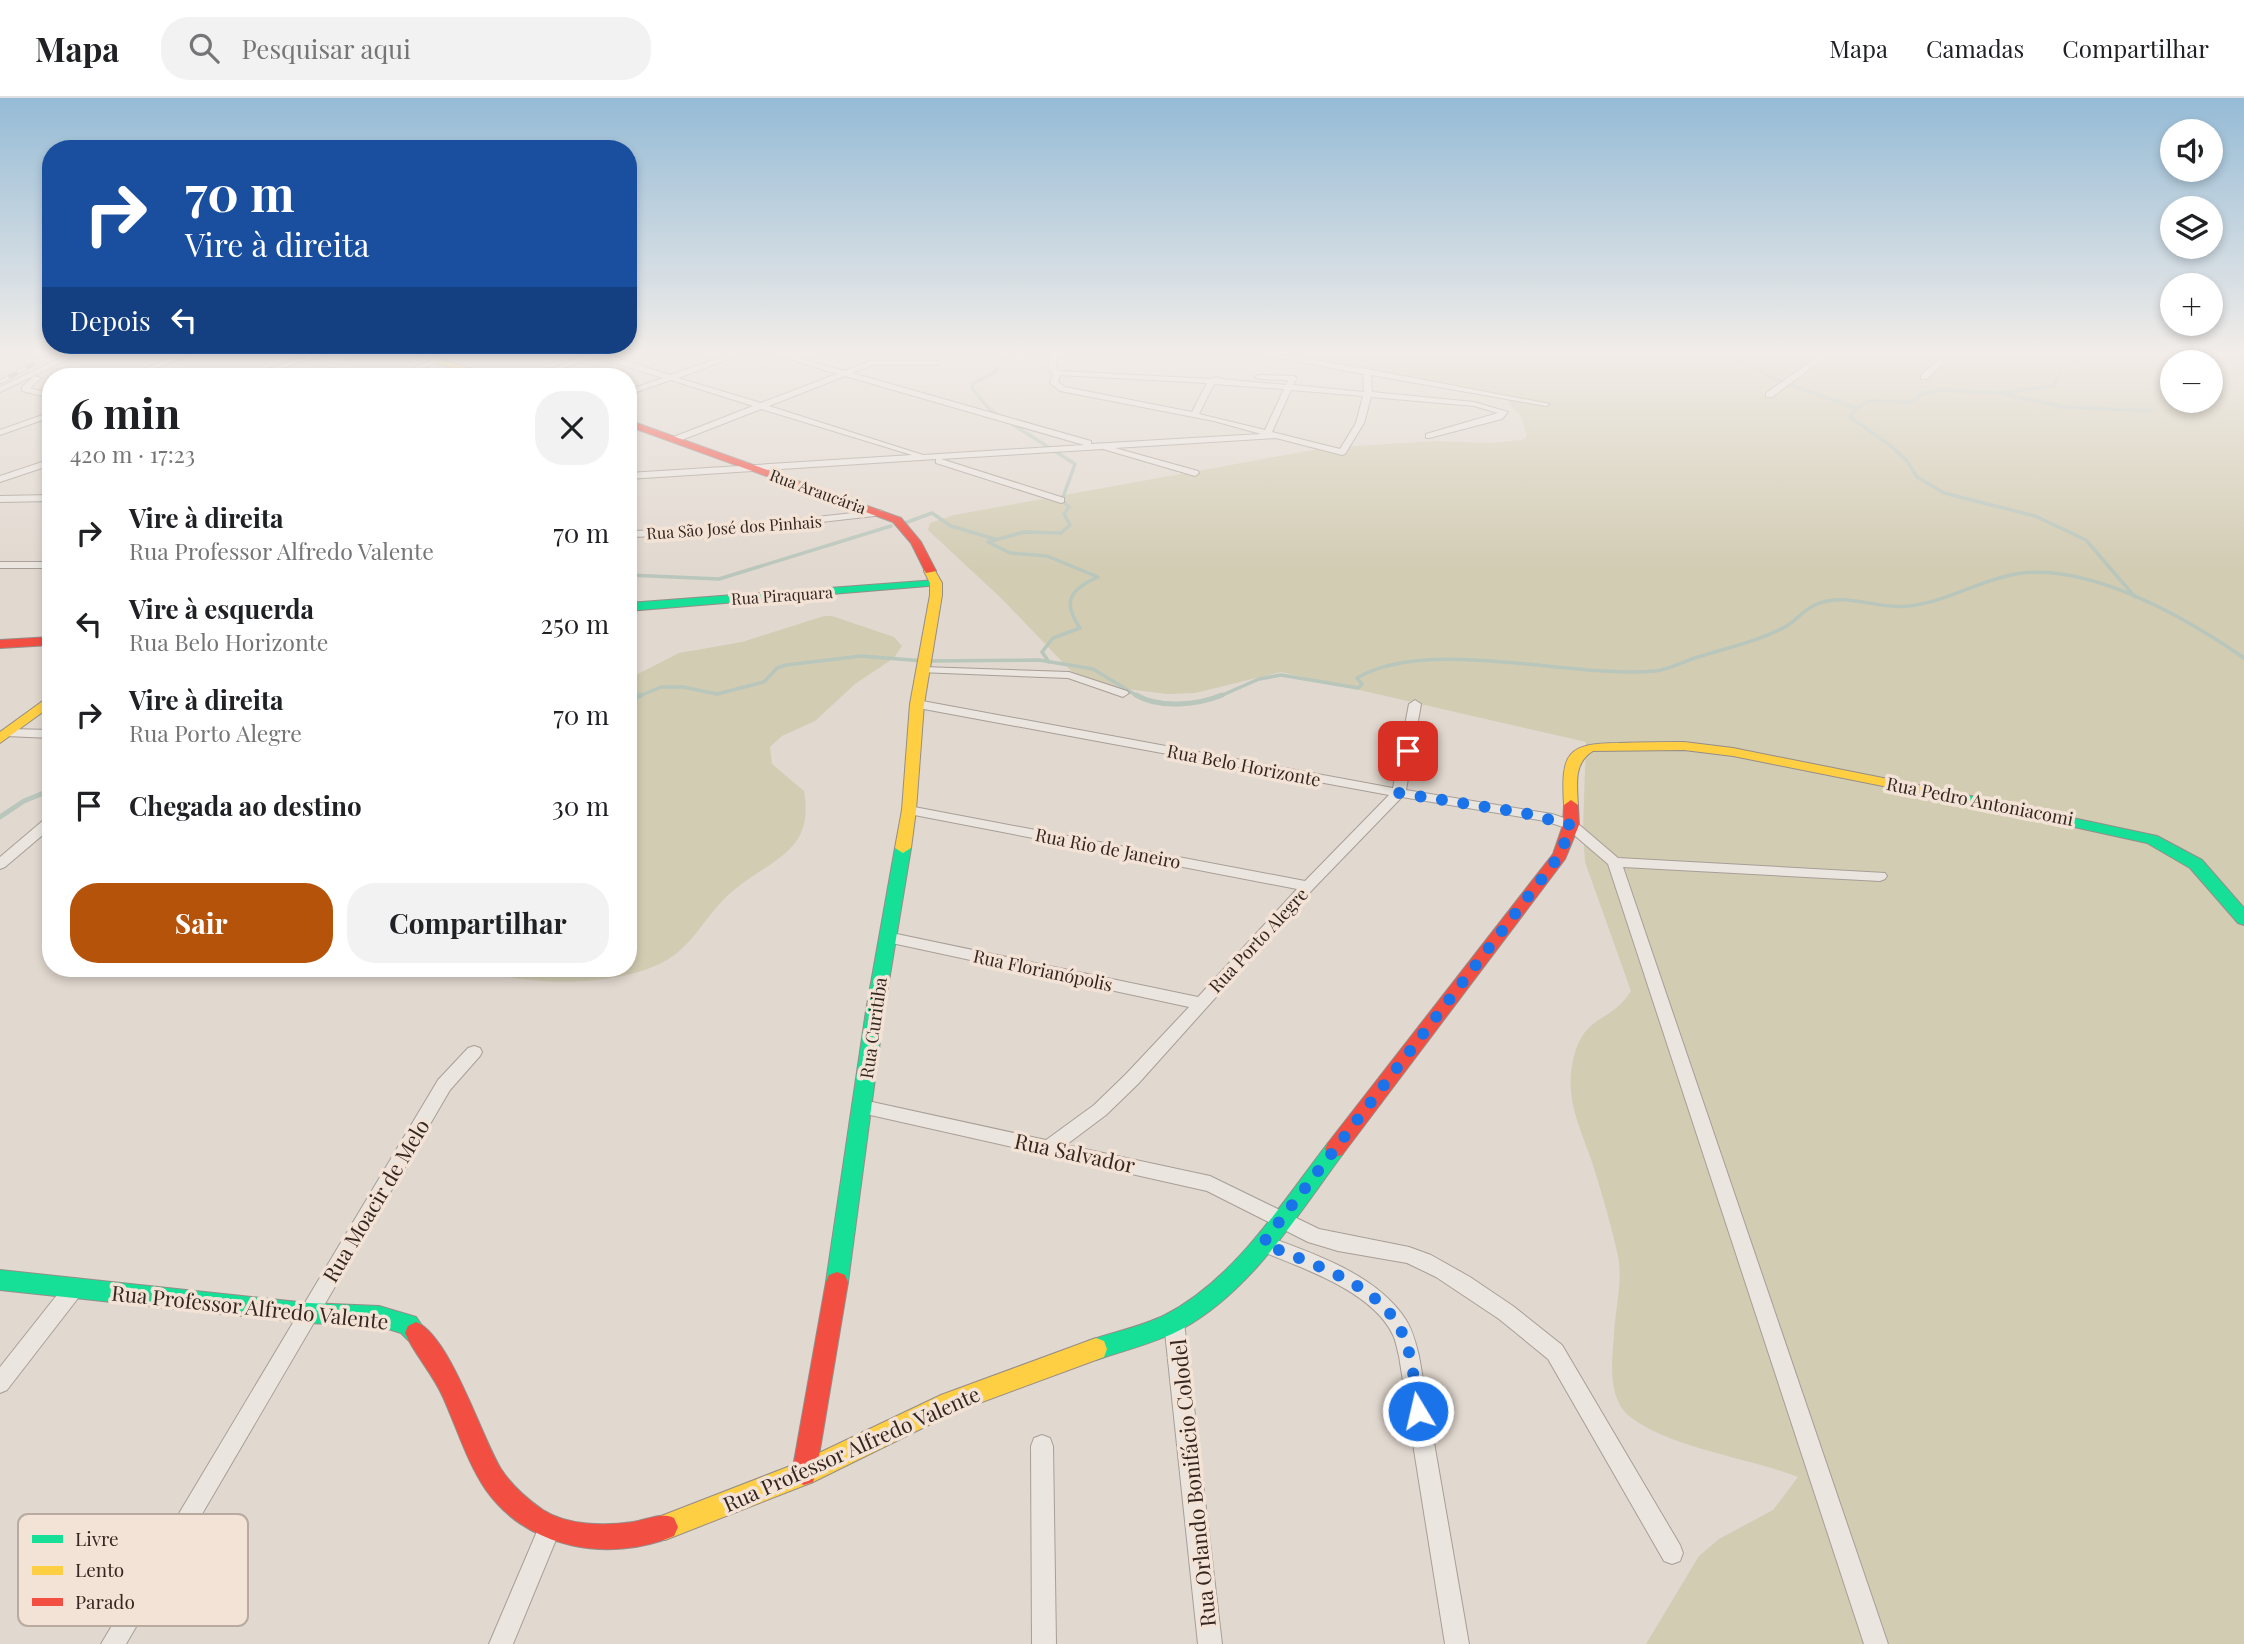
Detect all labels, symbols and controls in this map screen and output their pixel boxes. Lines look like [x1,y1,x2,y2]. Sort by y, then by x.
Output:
search box [161,17,651,80]
text: Mapa [35,26,119,70]
icon: search [185,29,223,67]
text: Pesquisar aqui [241,31,411,66]
text: Mapa [1829,32,1888,64]
text: Camadas [1926,32,2024,64]
text: Compartilhar [2062,32,2209,64]
map controls [2160,119,2223,413]
button: sound [2160,119,2223,182]
text: 70 m [185,159,295,224]
icon: right [70,168,161,259]
button: layers [2160,196,2223,259]
text: Vire à direita [185,222,369,265]
button: + [2160,273,2223,336]
icon: left [165,301,203,339]
text: Depois [70,303,151,338]
button: − [2160,350,2223,413]
text: 6 min [70,384,180,440]
button: close [535,391,609,465]
text: 420 m · 17:23 [70,438,195,469]
street label: Rua Araucária [767,464,869,518]
text: Vire à direita [129,500,284,535]
street label: Rua São José dos Pinhais [646,510,822,544]
icon: right [70,514,108,552]
text: 70 m [553,515,609,550]
text: Rua Professor Alfredo Valente [129,535,434,566]
street label: Rua Piraquara [730,581,834,609]
text: Vire à esquerda [129,591,314,626]
icon: left [70,605,108,643]
text: 250 m [541,606,609,641]
text: Rua Belo Horizonte [129,626,328,657]
text: Vire à direita [129,682,284,717]
icon: right [70,696,108,734]
text: 70 m [553,697,609,732]
text: Rua Porto Alegre [129,717,302,748]
pin [1378,721,1438,781]
icon: arrive [1389,732,1427,770]
street label: Rua Belo Horizonte [1165,738,1323,792]
street label: Rua Pedro Antoniacomi [1885,771,2075,831]
icon: arrive [70,787,108,825]
text: Chegada ao destino [129,788,362,823]
text: 30 m [552,788,609,823]
street label: Rua Rio de Janeiro [1033,822,1183,874]
street label: Rua Porto Alegre [1203,882,1313,998]
button: Sair [70,883,333,963]
button: Compartilhar [347,883,609,963]
street label: Rua Florianópolis [971,944,1115,996]
street label: Rua Curitiba [854,976,892,1080]
street label: Rua Moacir de Melo [315,1113,435,1287]
street label: Rua Salvador [1012,1126,1139,1179]
street label: Rua Professor Alfredo Valente [110,1278,390,1334]
street label: Rua Orlando Bonifácio Colodel [1163,1338,1221,1628]
position arrow [1381,1374,1455,1448]
street label: Rua Professor Alfredo Valente [718,1379,984,1517]
legend [18,1514,248,1626]
text: Livre [75,1525,119,1551]
text: Lento [75,1556,124,1582]
text: Parado [75,1588,135,1614]

